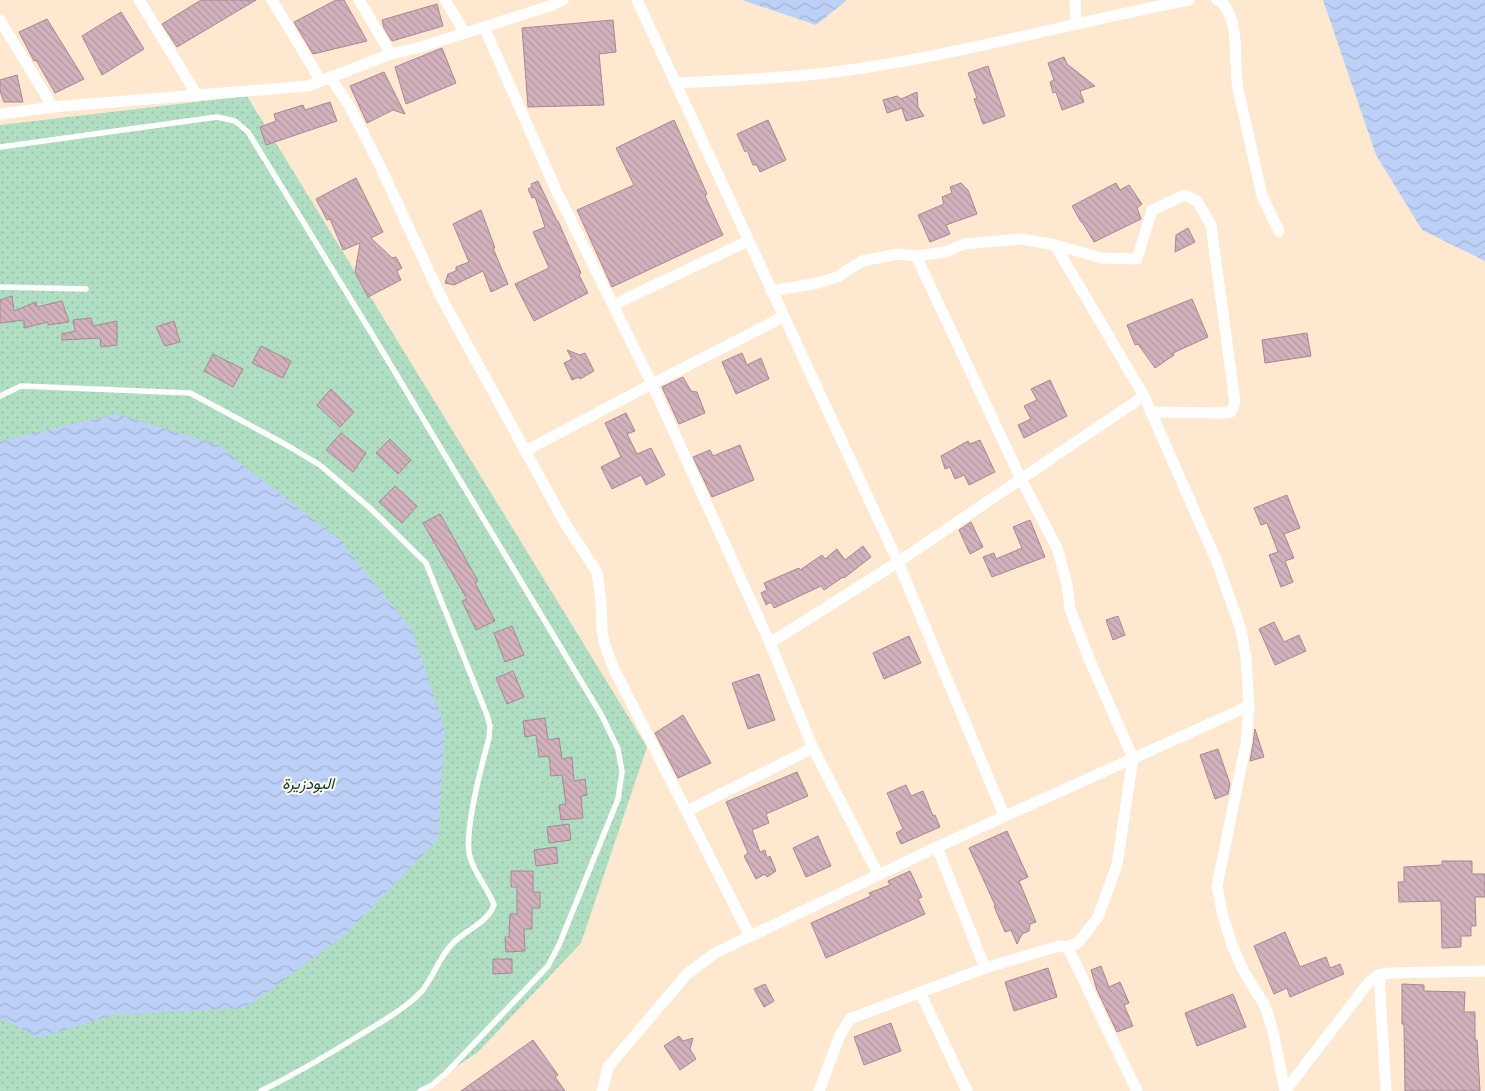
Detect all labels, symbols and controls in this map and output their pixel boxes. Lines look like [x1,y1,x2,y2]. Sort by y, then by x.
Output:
park label: البودزيرة [282,775,336,794]

